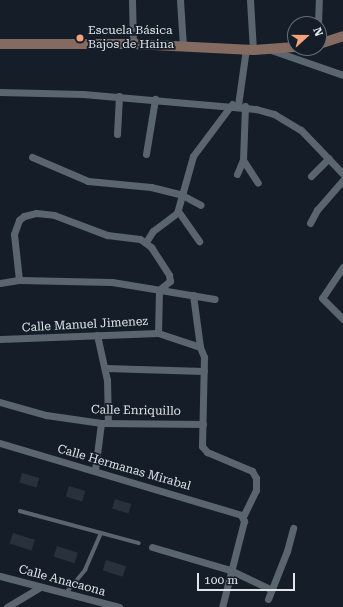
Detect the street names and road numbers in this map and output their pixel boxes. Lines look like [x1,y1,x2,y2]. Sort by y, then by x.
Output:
street label: Calle Manuel Jimenez [22,315,148,335]
street label: Calle Enriquillo [91,403,181,419]
street label: Calle Hermanas Mirabal [56,442,192,494]
street label: Calle Anacaona [17,562,107,600]

